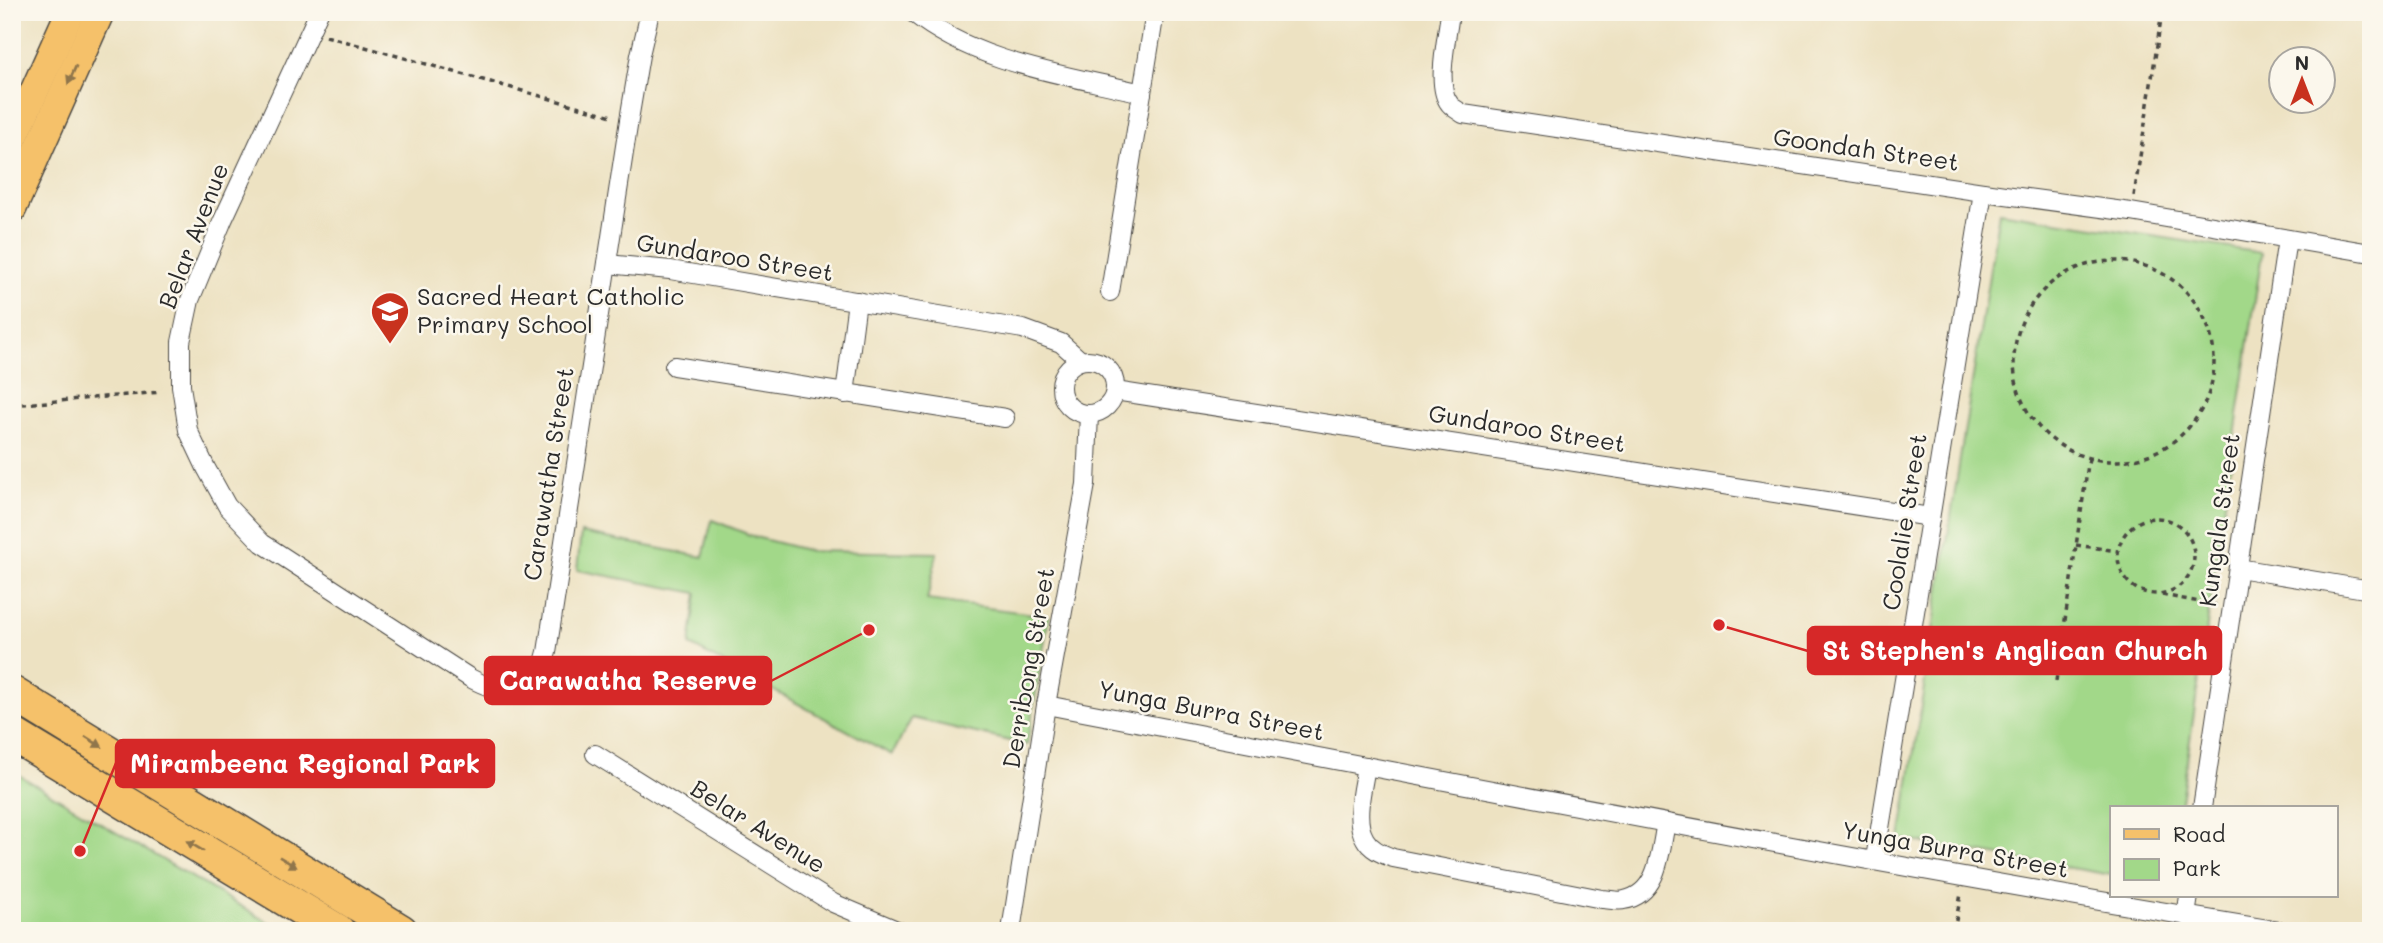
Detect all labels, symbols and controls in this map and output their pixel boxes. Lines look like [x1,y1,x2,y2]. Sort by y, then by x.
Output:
north arrow [2268,46,2338,116]
text: N [2295,50,2309,75]
one-way arrow [66,64,77,85]
street label: Goondah Street [1771,120,1961,177]
street label: Belar Avenue [151,158,235,313]
street label: Gundaroo Street [635,226,836,287]
place label: Sacred Heart Catholic Primary School [417,280,684,339]
school or university icon: Sacred Heart Catholic Primary School [369,290,411,345]
street label: Carawatha Street [515,365,580,583]
street label: Gundaroo Street [1427,397,1628,458]
street label: Coolalie Street [1874,431,1933,613]
street label: Kungala Street [2191,431,2246,609]
street label: Derribong Street [995,565,1060,771]
callout: St Stephen's Anglican Church [1808,627,2221,674]
text: St Stephen's Anglican Church [1822,633,2208,667]
callout: Carawatha Reserve [485,657,771,704]
text: Carawatha Reserve [499,663,757,697]
street label: Yunga Burra Street [1096,672,1327,747]
one-way arrow [84,736,103,749]
callout: Mirambeena Regional Park [116,740,494,787]
text: Mirambeena Regional Park [130,746,480,780]
street label: Belar Avenue [685,772,832,880]
legend [2110,806,2338,898]
street label: Yunga Burra Street [1839,813,2071,884]
text: Road [2173,820,2225,847]
one-way arrow [186,839,205,852]
text: Park [2173,854,2221,881]
one-way arrow [278,855,297,868]

